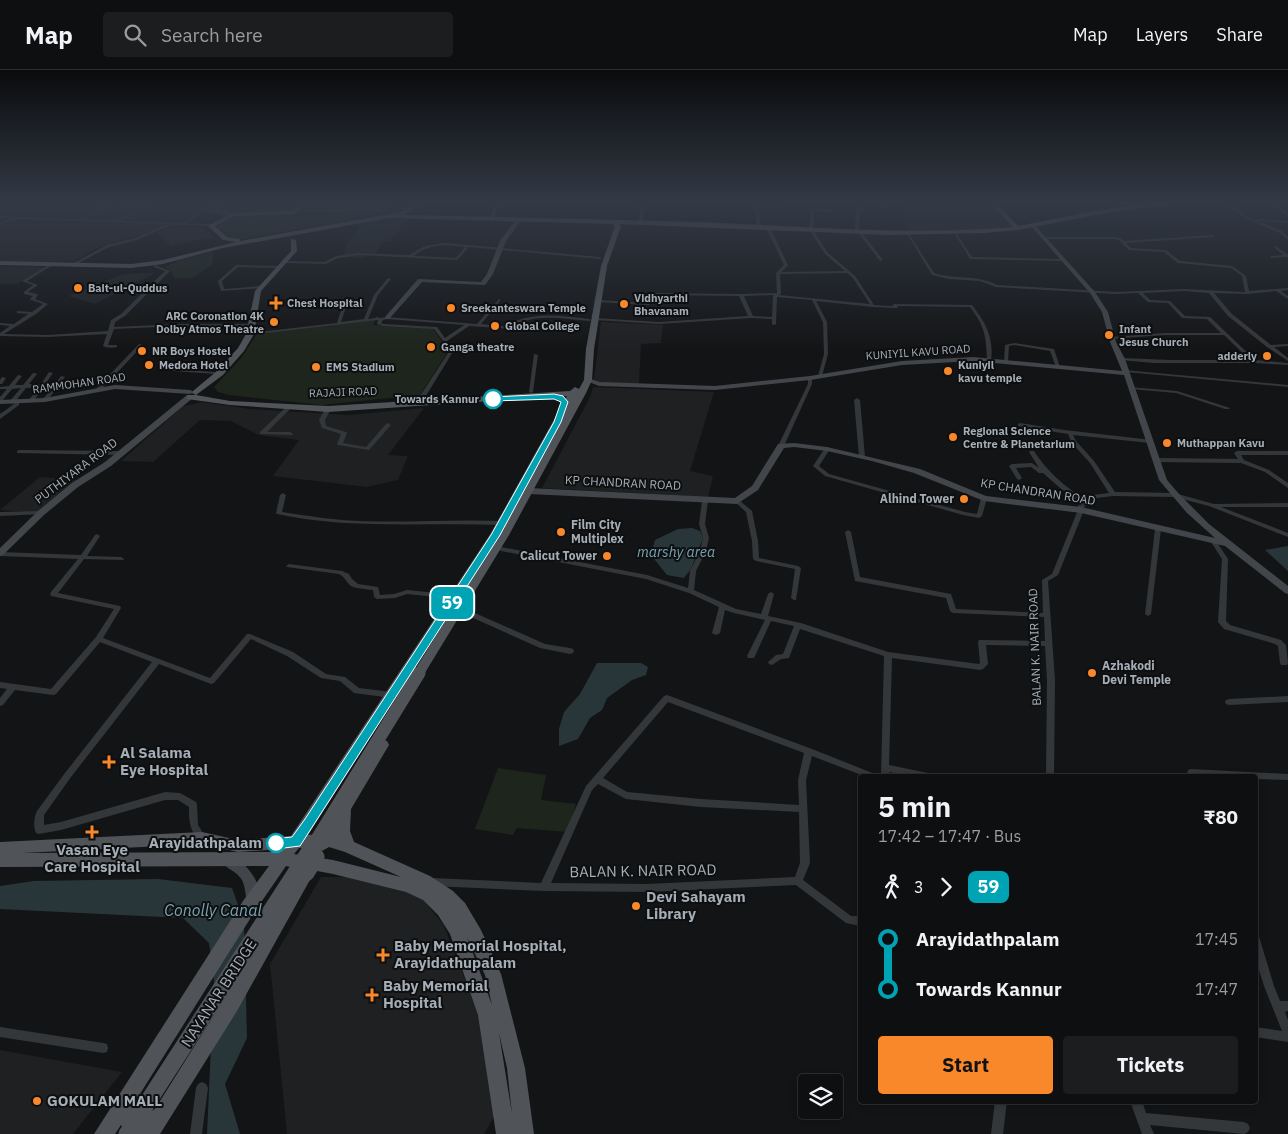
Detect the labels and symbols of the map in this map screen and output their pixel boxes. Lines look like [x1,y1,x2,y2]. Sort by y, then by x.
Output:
place label: Bait-ul-Quddus [88,281,168,295]
marker: Bait-ul-Quddus [72,282,84,294]
place label: Vidhyarthi Bhavanam [634,291,689,318]
marker: Chest Hospital [269,296,283,310]
place label: Chest Hospital [287,296,363,310]
marker: Vidhyarthi Bhavanam [618,298,630,310]
place label: Sreekanteswara Temple [461,301,586,315]
marker: Sreekanteswara Temple [445,302,457,314]
place label: ARC Coronation 4K Dolby Atmos Theatre [156,309,264,336]
marker: ARC Coronation 4K Dolby Atmos Theatre [268,316,280,328]
place label: Global College [505,319,580,333]
marker: Global College [489,320,501,332]
place label: Infant Jesus Church [1119,322,1188,349]
marker: Infant Jesus Church [1103,329,1115,341]
place label: Ganga theatre [441,340,515,354]
marker: Ganga theatre [425,341,437,353]
street label: KUNIYIL KAVU ROAD [865,341,971,363]
place label: NR Boys Hostel [152,344,231,358]
marker: NR Boys Hostel [136,345,148,357]
place label: adderly [1218,349,1257,363]
marker: adderly [1261,350,1273,362]
place label: Medora Hotel [159,358,229,372]
place label: Kuniyil kavu temple [958,358,1022,385]
marker: Medora Hotel [143,359,155,371]
place label: EMS Stadium [326,360,395,374]
marker: EMS Stadium [310,361,322,373]
marker: Kuniyil kavu temple [942,365,954,377]
street label: RAMMOHAN ROAD [32,370,126,396]
street label: RAJAJI ROAD [309,384,377,400]
marker: Towards Kannur [483,389,503,409]
place label: Towards Kannur [395,392,480,406]
place label: Regional Science Centre & Planetarium [963,424,1075,451]
marker: Regional Science Centre & Planetarium [947,431,959,443]
street label: PUTHIYARA ROAD [31,435,120,507]
place label: Muthappan Kavu [1177,436,1265,450]
marker: Muthappan Kavu [1161,437,1173,449]
street label: KP CHANDRAN ROAD [565,472,681,493]
street label: KP CHANDRAN ROAD [980,475,1097,508]
place label: Alhind Tower [880,491,954,506]
marker: Alhind Tower [958,493,970,505]
place label: Film City Multiplex [571,517,624,546]
marker: Film City Multiplex [555,526,567,538]
water label: marshy area [637,543,715,561]
place label: Calicut Tower [520,548,597,563]
marker: Calicut Tower [601,550,613,562]
line badge: 59 [430,587,474,619]
street label: BALAN K. NAIR ROAD [1025,588,1044,706]
place label: Azhakodi Devi Temple [1102,658,1171,687]
marker: Azhakodi Devi Temple [1086,667,1098,679]
place label: Al Salama Eye Hospital [120,743,209,779]
marker: Al Salama Eye Hospital [102,755,116,769]
marker: Vasan Eye Care Hospital [85,825,99,839]
place label: Arayidathpalam [149,833,262,852]
marker: Arayidathpalam [266,833,286,853]
place label: Vasan Eye Care Hospital [44,840,140,876]
street label: BALAN K. NAIR ROAD [569,860,717,881]
place label: Devi Sahayam Library [646,887,746,923]
water label: Conolly Canal [164,900,262,920]
marker: Devi Sahayam Library [630,900,642,912]
street label: NAYANAR BRIDGE [177,935,261,1050]
place label: Baby Memorial Hospital, Arayidathupalam [394,936,567,972]
marker: Baby Memorial Hospital, Arayidathupalam [376,948,390,962]
place label: Baby Memorial Hospital [383,976,489,1012]
marker: Baby Memorial Hospital [365,988,379,1002]
place label: GOKULAM MALL [47,1091,162,1110]
marker: GOKULAM MALL [31,1095,43,1107]

